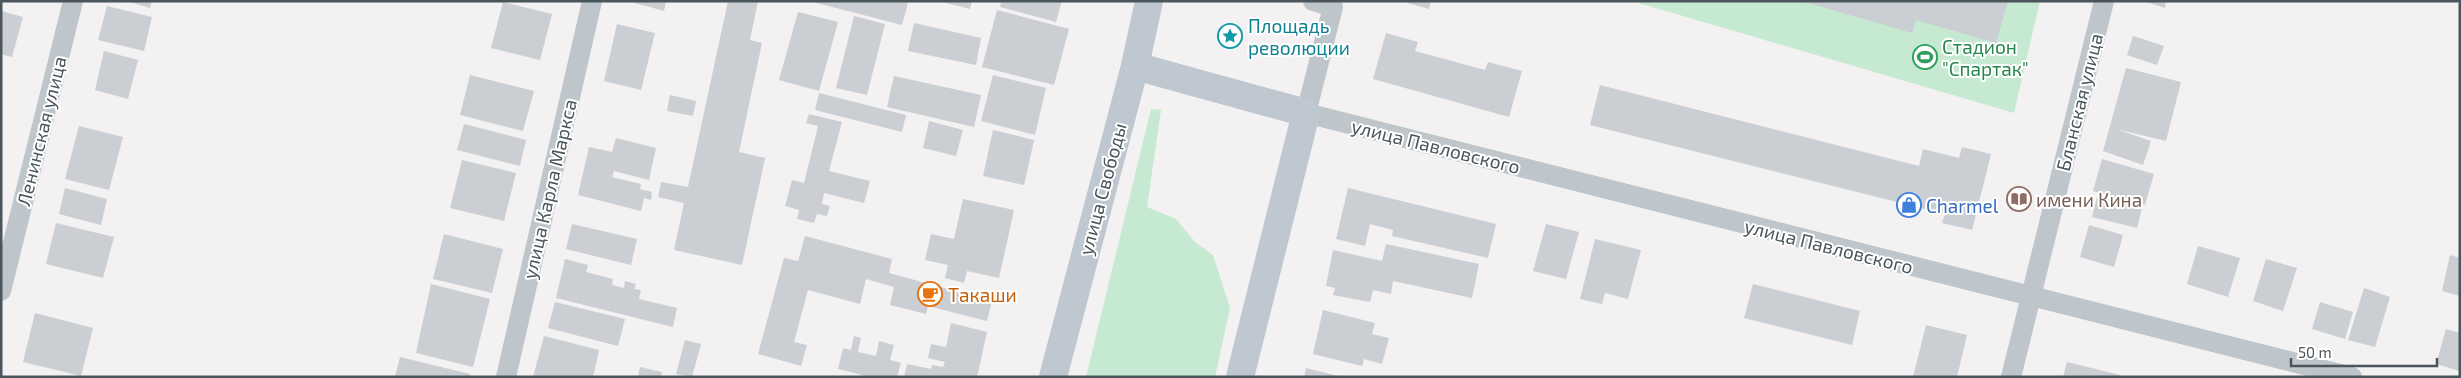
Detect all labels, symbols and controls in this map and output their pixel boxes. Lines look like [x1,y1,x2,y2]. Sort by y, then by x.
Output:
place label: Площадь революции [1248,14,1350,59]
place icon: Площадь революции [1217,23,1243,49]
street label: Бланская улица [2051,31,2108,174]
place label: Стадион "Спартак" [1942,35,2029,80]
sports icon: Стадион "Спартак" [1912,44,1938,70]
street label: Ленинская улица [11,54,72,209]
street label: улица Карла Маркса [517,97,582,281]
street label: улица Павловского [1349,114,1523,179]
street label: улица Свободы [1073,120,1132,258]
library icon: имени Кина [2006,186,2032,212]
place label: имени Кина [2036,188,2142,211]
shop icon: Charmel [1896,192,1922,218]
place label: Charmel [1926,194,1999,217]
street label: улица Павловского [1742,214,1916,279]
cafe icon: Такаши [917,281,943,307]
place label: Такаши [948,283,1017,306]
scale bar [2291,336,2437,368]
text: 50 m [2298,343,2332,361]

